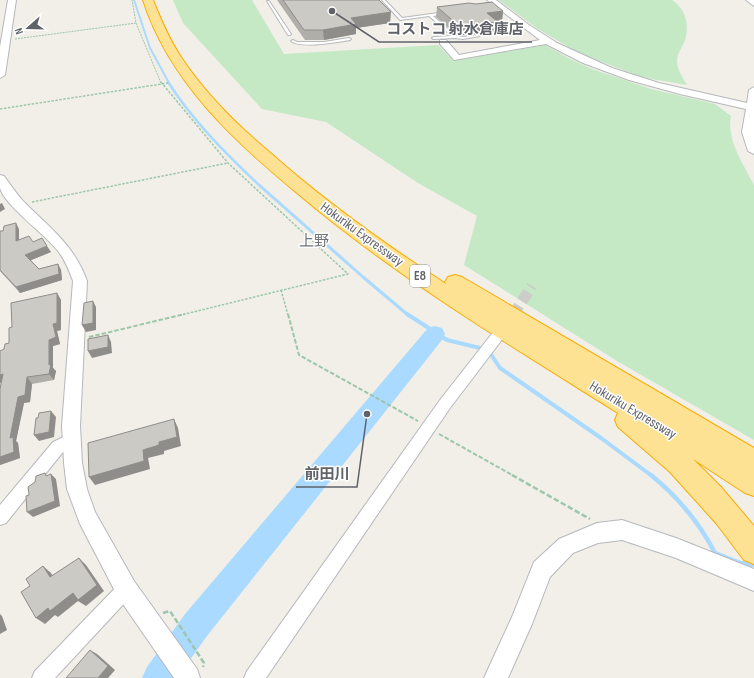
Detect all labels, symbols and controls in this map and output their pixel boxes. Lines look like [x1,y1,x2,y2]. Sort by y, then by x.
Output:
north arrow [8,8,48,48]
callout: コストコ 射水倉庫店 [379,15,532,42]
text: コストコ 射水倉庫店 [386,20,524,39]
text: N [12,26,26,36]
street label: Hokuriku Expressway [317,198,407,270]
district label: 上野 [299,232,329,251]
road number: E8 [410,265,430,287]
street label: Hokuriku Expressway [586,377,680,443]
callout: 前田川 [296,460,357,487]
text: 前田川 [304,465,350,484]

